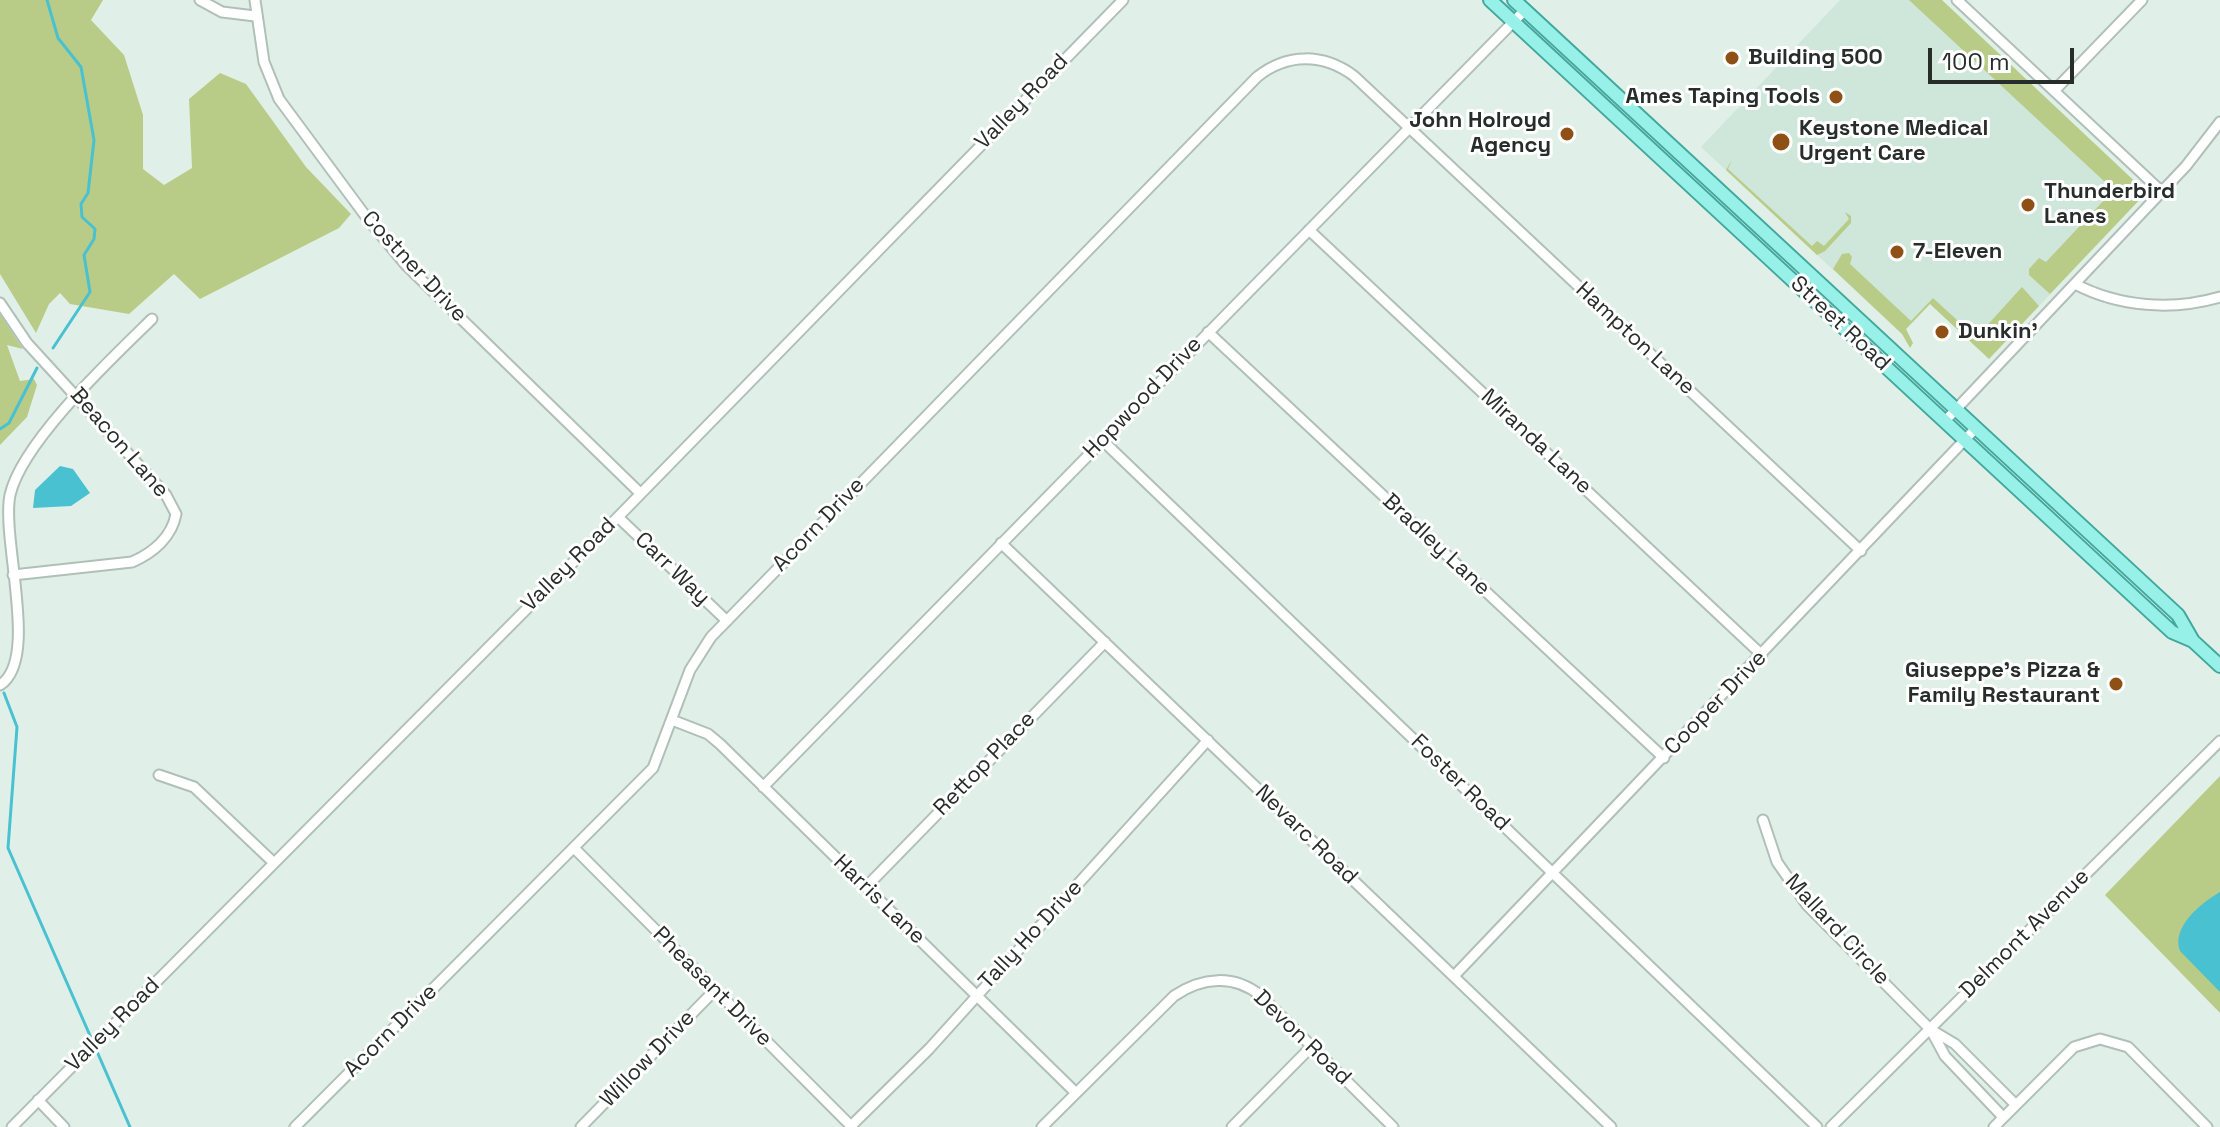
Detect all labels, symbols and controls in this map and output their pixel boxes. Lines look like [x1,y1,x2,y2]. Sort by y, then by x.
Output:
scale bar [1932,32,2078,82]
place label: Building 500 [1748,45,1883,71]
text: 100 m [1942,46,2010,77]
street label: Valley Road [970,49,1074,155]
marker: Building 500 [1723,49,1741,67]
place label: Ames Taping Tools [1625,84,1820,110]
marker: Ames Taping Tools [1827,88,1845,106]
place label: John Holroyd Agency [1409,108,1551,160]
place label: Keystone Medical Urgent Care [1799,116,1988,168]
marker: John Holroyd Agency [1558,125,1576,143]
marker: Keystone Medical Urgent Care [1770,131,1792,153]
place label: Thunderbird Lanes [2044,179,2175,230]
marker: Thunderbird Lanes [2019,196,2037,214]
street label: Costner Drive [356,206,472,328]
place label: 7-Eleven [1913,239,2002,265]
marker: 7-Eleven [1888,243,1906,261]
street label: Street Road [1785,271,1895,377]
street label: Hampton Lane [1570,277,1700,401]
place label: Dunkin' [1958,319,2038,345]
marker: Dunkin' [1933,323,1951,341]
street label: Hopwood Drive [1078,332,1208,464]
street label: Beacon Lane [64,383,174,503]
street label: Miranda Lane [1475,384,1597,500]
street label: Acorn Drive [768,472,870,578]
street label: Bradley Lane [1377,488,1495,602]
street label: Valley Road [516,512,622,618]
street label: Carr Way [629,527,715,611]
street label: Cooper Drive [1660,645,1772,761]
place label: Giuseppe's Pizza & Family Restaurant [1905,658,2100,710]
marker: Giuseppe's Pizza & Family Restaurant [2107,675,2125,693]
street label: Rettop Place [929,706,1041,822]
street label: Foster Road [1405,729,1515,837]
street label: Nevarc Road [1249,780,1363,890]
street label: Harris Lane [828,850,930,950]
street label: Delmont Avenue [1955,864,2095,1004]
street label: Mallard Circle [1779,869,1895,991]
street label: Tally Ho Drive [974,875,1088,995]
street label: Pheasant Drive [647,922,777,1052]
street label: Valley Road [60,972,166,1078]
street label: Acorn Drive [339,979,443,1083]
street label: Devon Road [1248,985,1356,1091]
street label: Willow Drive [595,1005,701,1113]

